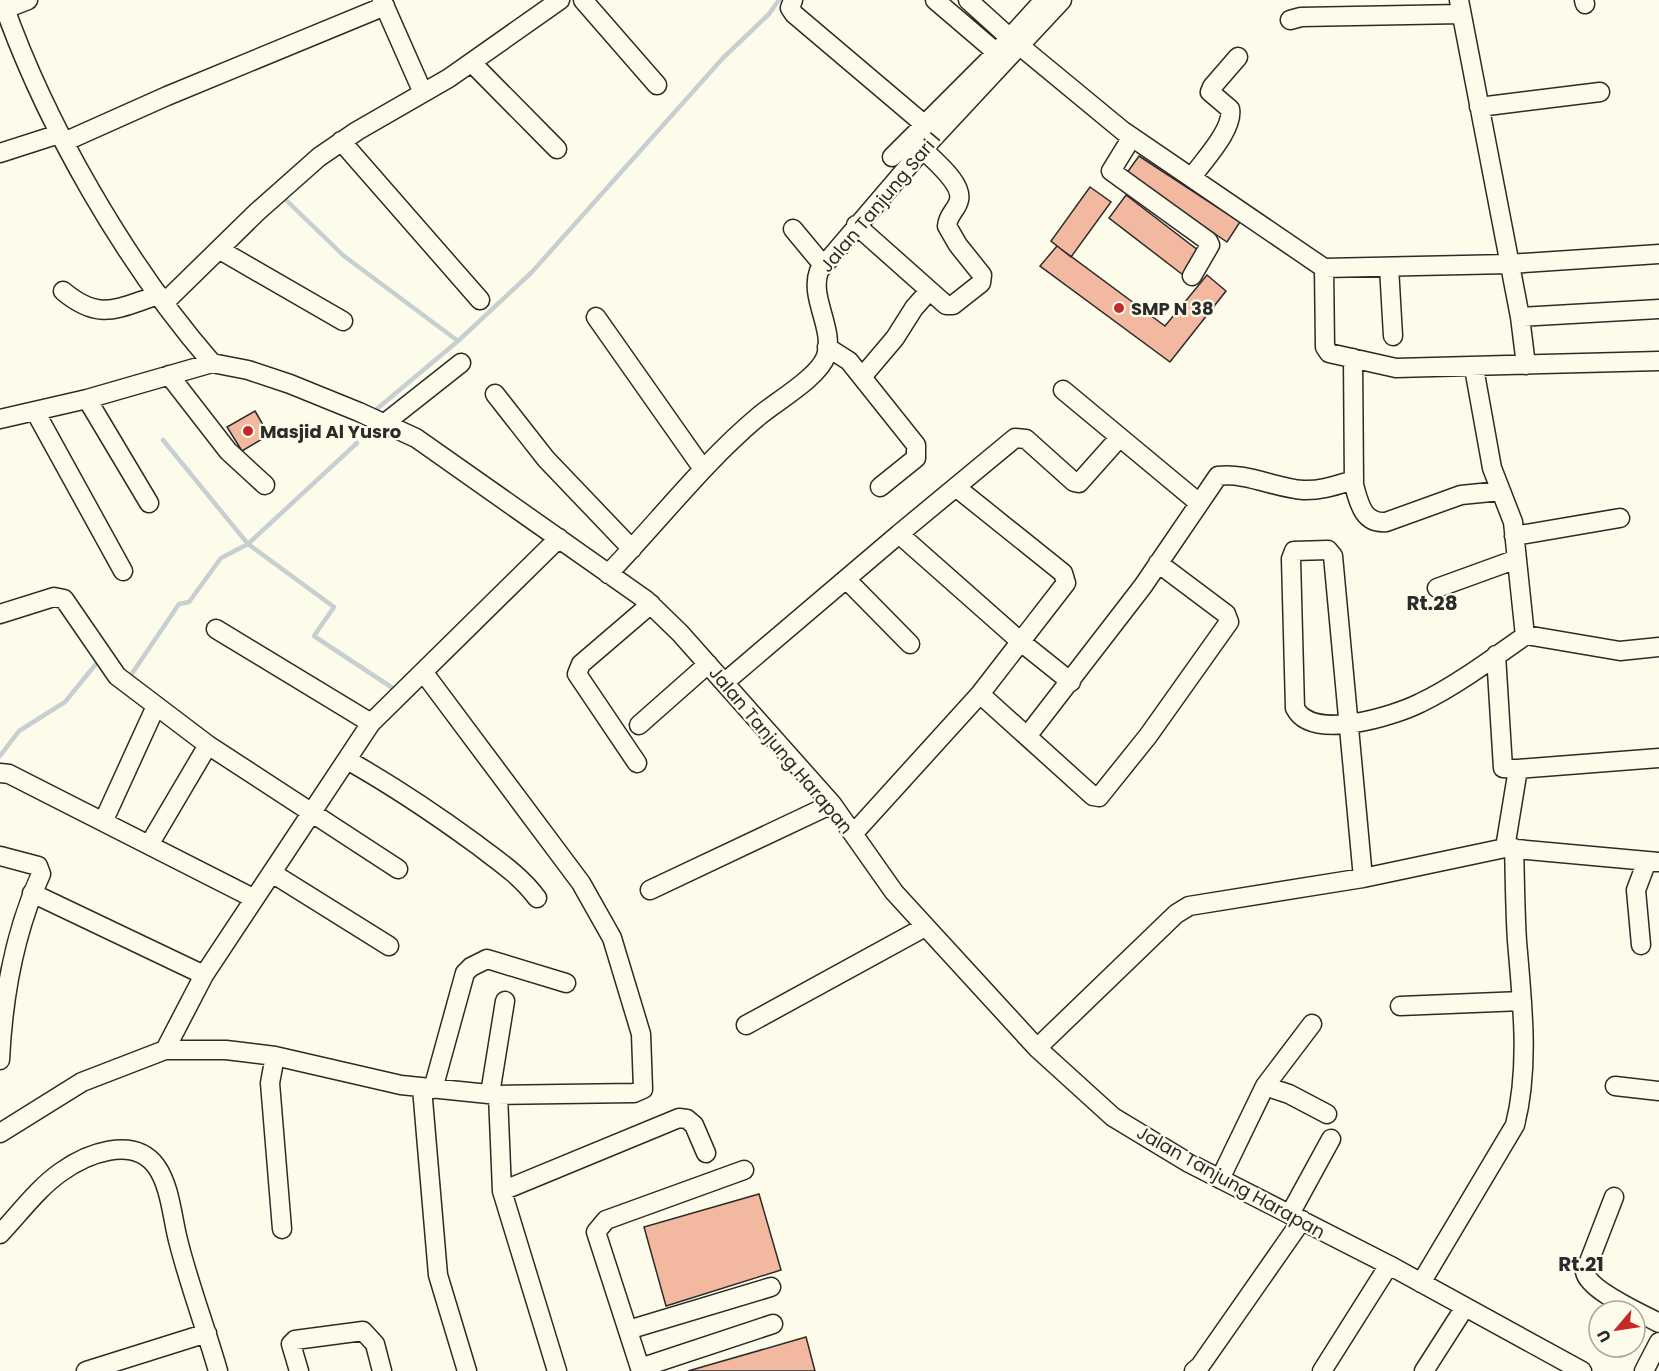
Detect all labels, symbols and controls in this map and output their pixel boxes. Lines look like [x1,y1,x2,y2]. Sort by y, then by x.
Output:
street label: Jalan Tanjung Sari I [814,127,946,277]
place label: SMP N 38 [1131,296,1214,321]
marker: SMP N 38 [1112,301,1126,315]
place label: Masjid Al Yusro [260,419,401,444]
marker: Masjid Al Yusro [241,424,255,438]
district label: Rt.28 [1406,589,1458,617]
street label: Jalan Tanjung Harapan [703,661,859,839]
street label: Jalan Tanjung Harapan [1132,1120,1330,1244]
district label: Rt.21 [1558,1250,1604,1278]
north arrow [1587,1299,1647,1359]
text: U [1592,1326,1617,1347]

